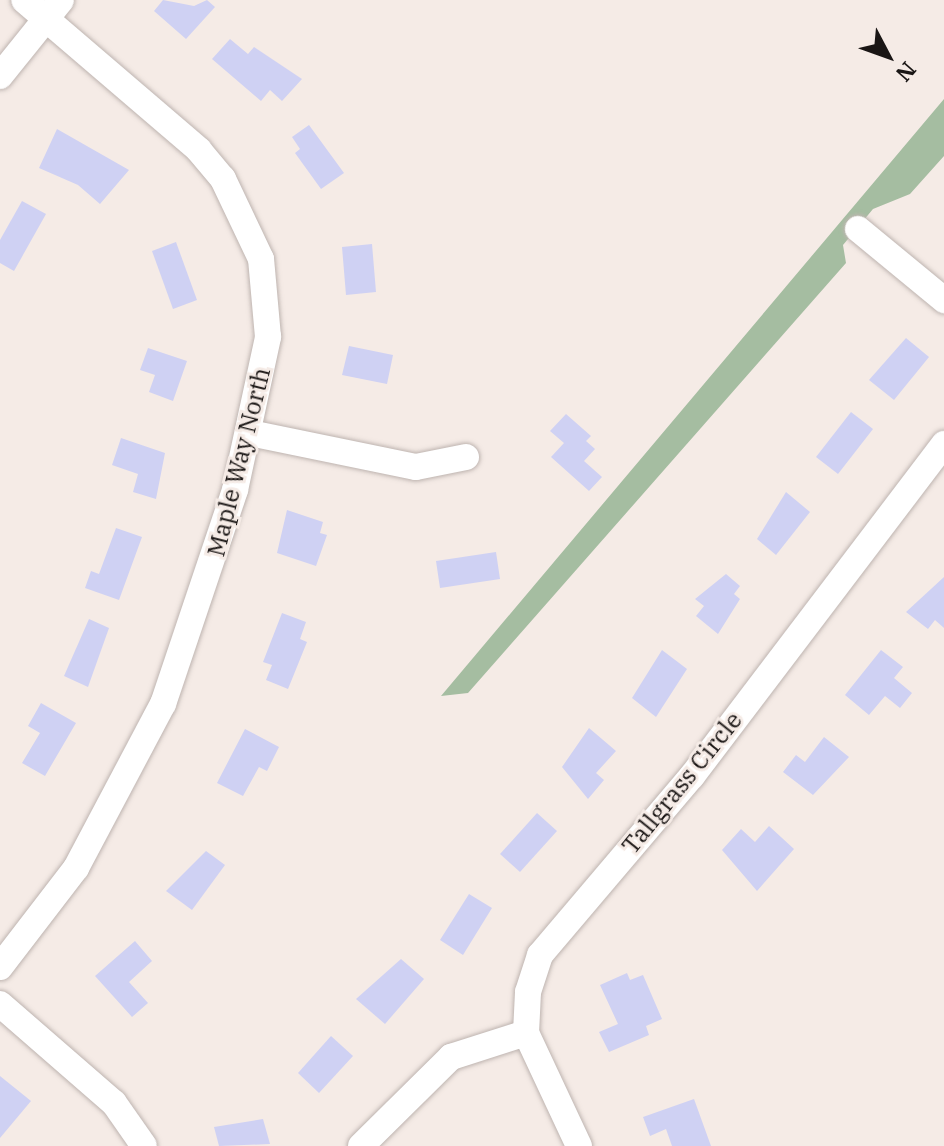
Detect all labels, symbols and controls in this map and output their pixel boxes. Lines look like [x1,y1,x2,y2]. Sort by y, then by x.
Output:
north arrow [848,16,928,96]
text: N [890,56,923,88]
street label: Maple Way North [202,364,276,560]
street label: Tallgrass Circle [616,706,748,860]

